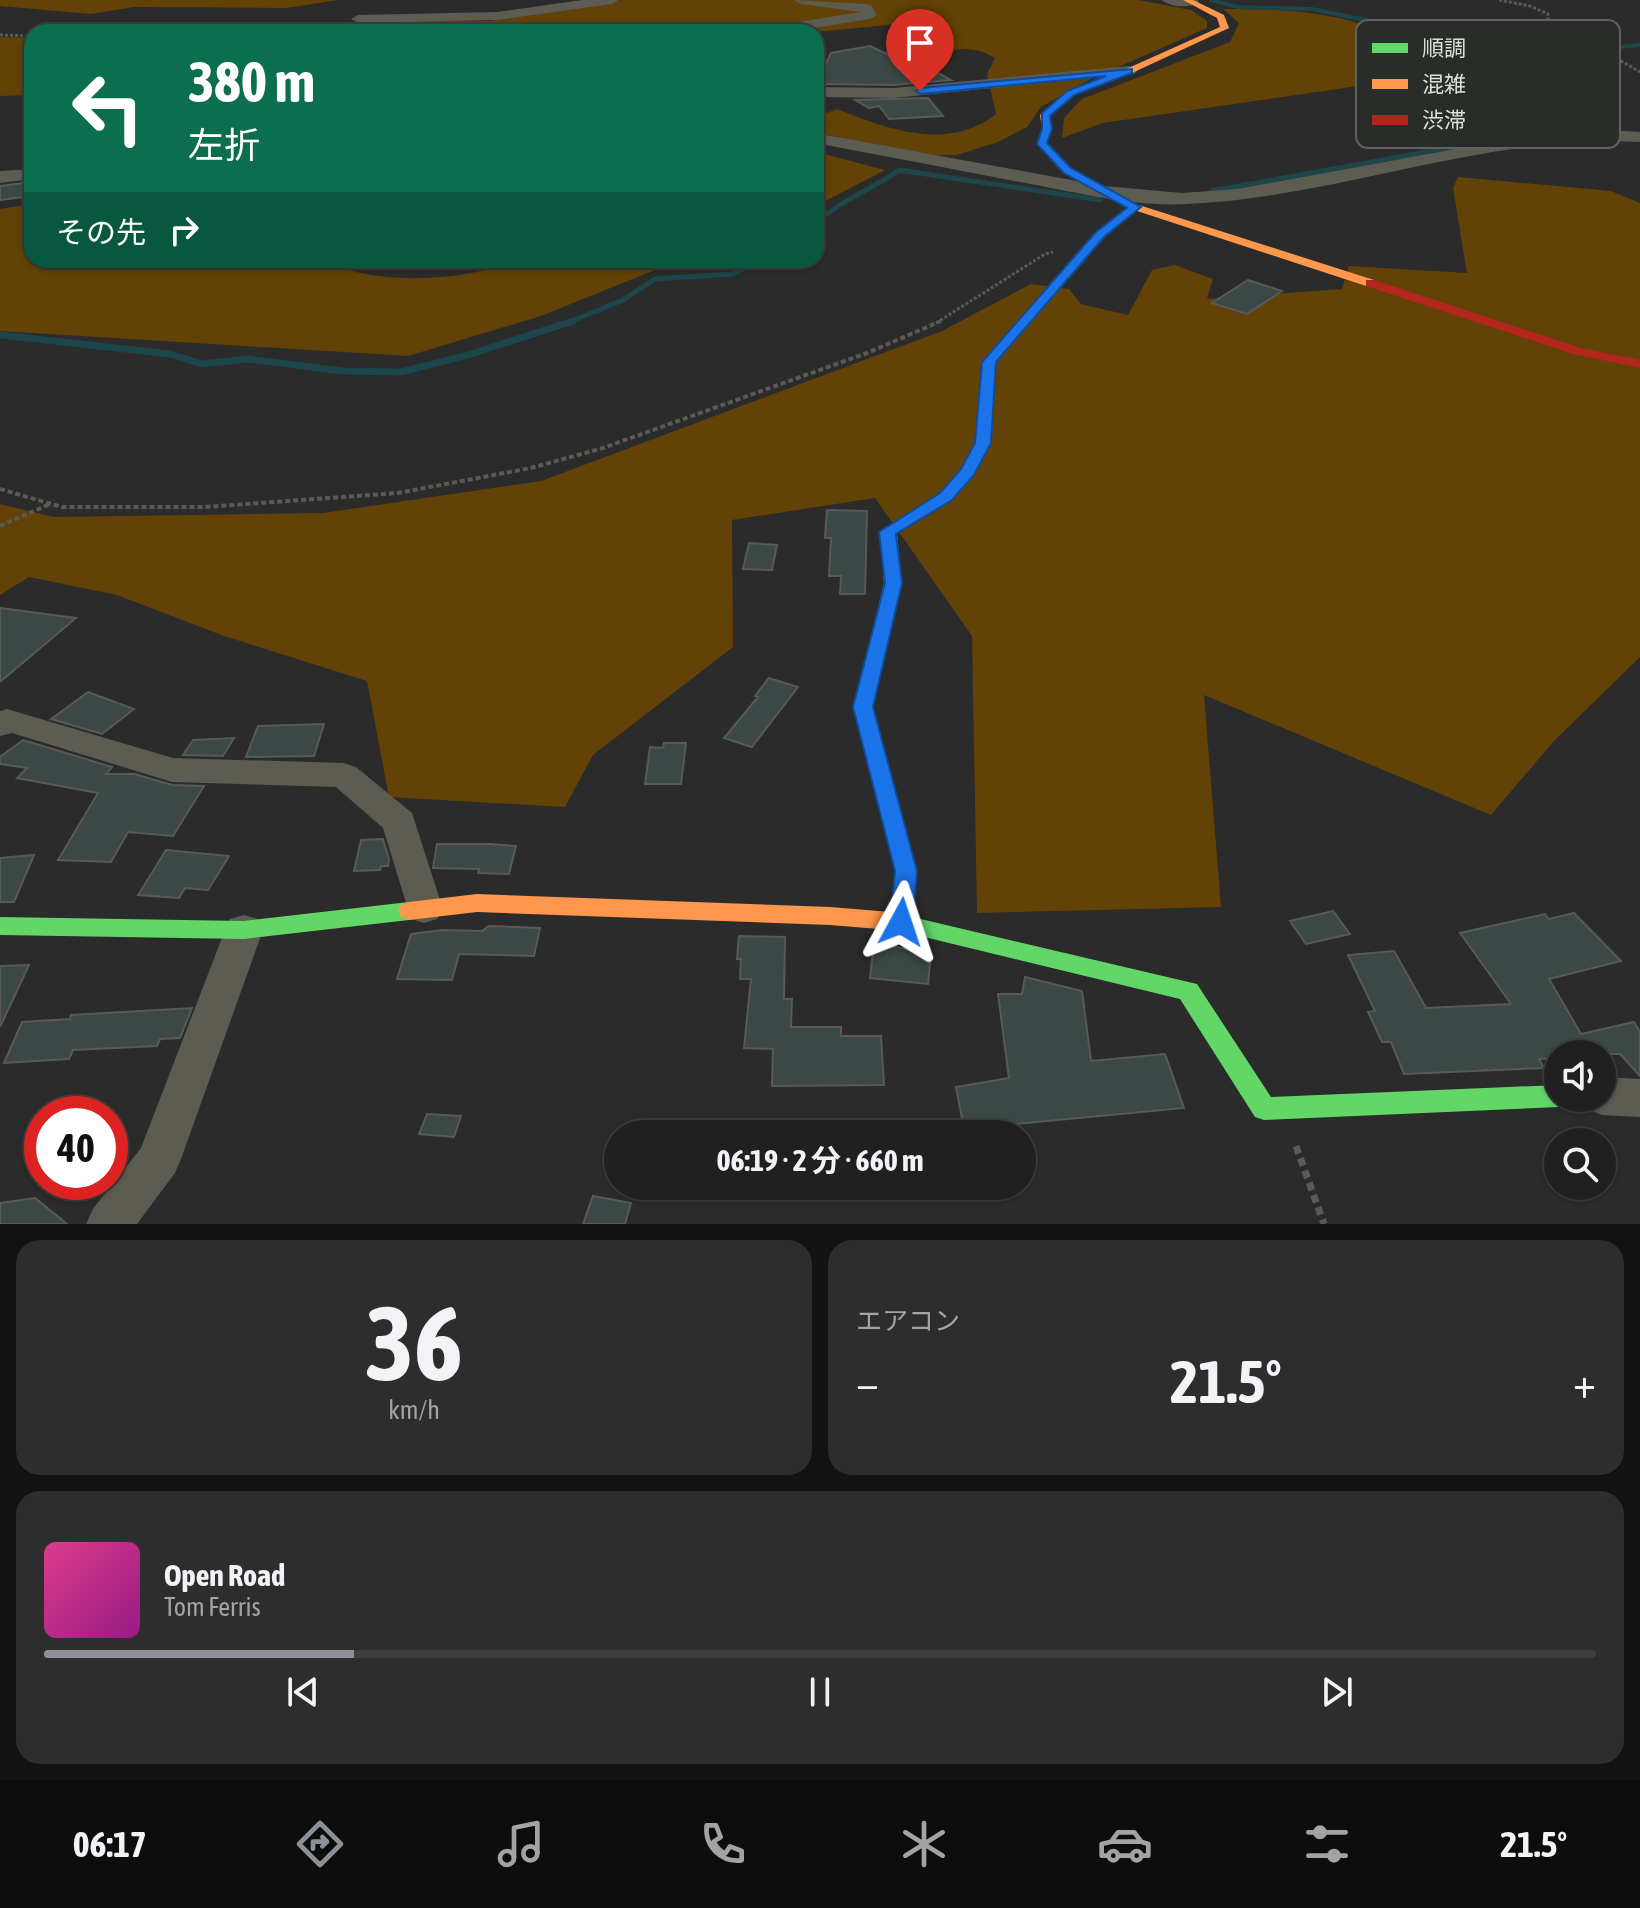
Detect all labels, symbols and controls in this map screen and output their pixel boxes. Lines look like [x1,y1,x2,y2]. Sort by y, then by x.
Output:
pin [886,9,954,91]
legend [1356,20,1620,148]
icon: arrive [898,21,942,65]
text: 順調 [1422,35,1466,61]
text: 380 m [188,50,315,114]
icon: left [56,56,160,160]
text: 混雑 [1422,71,1466,97]
text: 渋滞 [1422,107,1466,133]
text: 左折 [188,124,260,166]
icon: right [162,208,206,252]
text: その先 [56,215,146,249]
position arrow [859,880,943,964]
map controls [1544,1040,1616,1200]
button: sound [1544,1040,1616,1112]
speed limit sign: 40 [24,1096,128,1200]
button: search [1544,1128,1616,1200]
text: 06:19 · 2 分 · 660 m [716,1143,924,1177]
text: 36 [365,1283,463,1402]
text: エアコン [856,1306,960,1336]
text: 21.5° [1170,1347,1282,1416]
text: − [856,1357,879,1407]
text: + [1573,1357,1596,1407]
text: km/h [388,1395,440,1425]
text: Open Road [164,1558,285,1592]
text: Tom Ferris [164,1592,261,1622]
icon: previous [281,1670,325,1714]
icon: pause [798,1670,842,1714]
icon: next [1315,1670,1359,1714]
icon: directions [292,1816,348,1872]
icon: music [493,1816,549,1872]
icon: phone [695,1816,751,1872]
icon: climate [896,1816,952,1872]
icon: car [1097,1816,1153,1872]
icon: filters [1299,1816,1355,1872]
text: 06:17 [73,1823,147,1865]
text: 21.5° [1500,1823,1567,1865]

